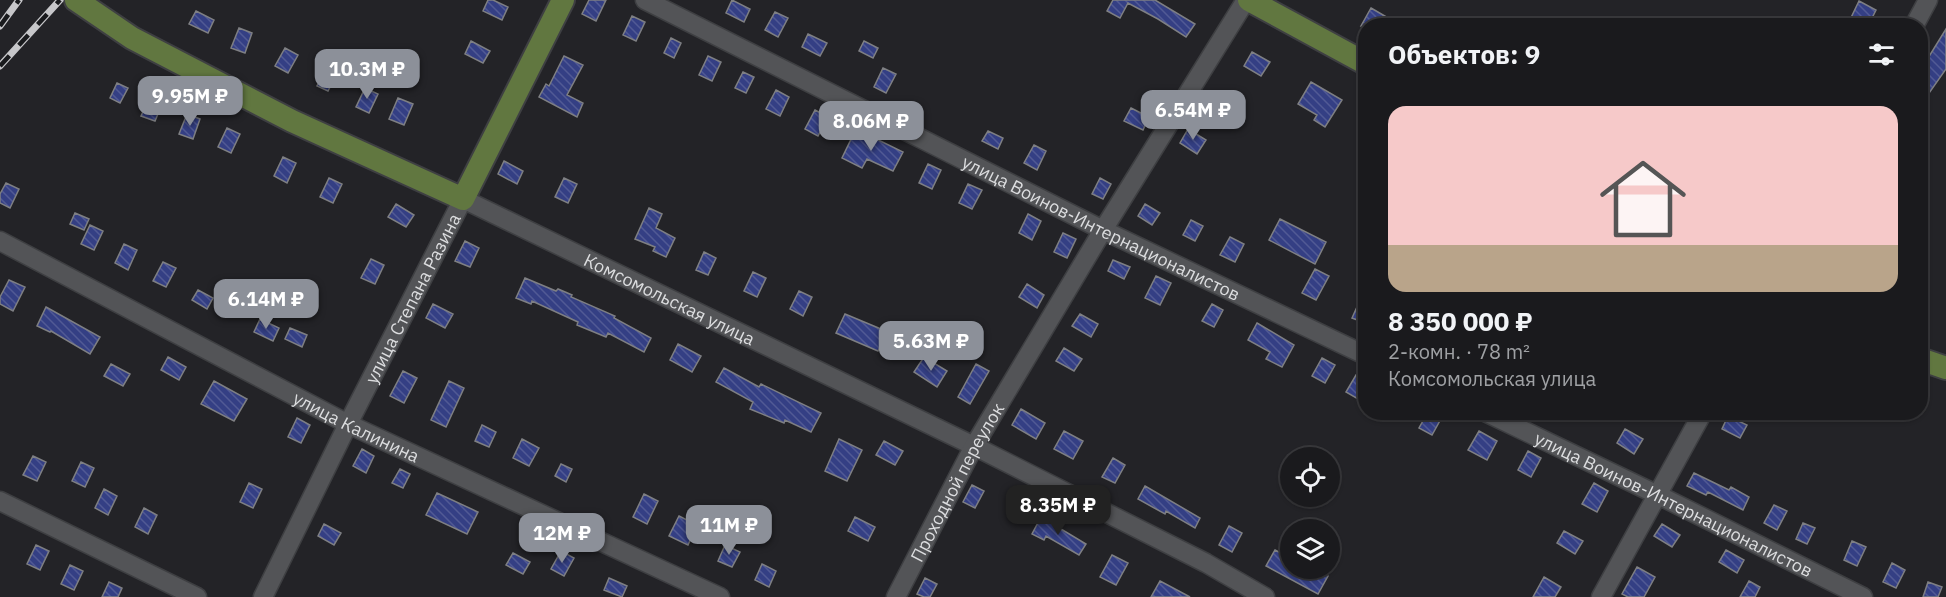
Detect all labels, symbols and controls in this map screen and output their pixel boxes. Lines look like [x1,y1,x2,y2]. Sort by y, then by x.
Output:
text: Объектов: 9 [1388,37,1540,71]
icon: filters [1865,38,1898,71]
pin: 10.3M ₽ [312,49,422,100]
text: 10.3M ₽ [329,55,405,82]
pin: 9.95M ₽ [135,76,245,127]
text: 9.95M ₽ [152,82,228,109]
pin: 6.54M ₽ [1138,90,1248,141]
text: 6.54M ₽ [1155,96,1231,123]
pin: 8.06M ₽ [816,101,926,152]
text: 8.06M ₽ [833,107,909,134]
icon: home [1589,145,1697,253]
street label: улица Воинов-Интернационалистов [959,150,1244,305]
street label: улица Степана Разина [359,209,466,387]
street label: Комсомольская улица [580,248,759,350]
pin: 6.14M ₽ [211,279,321,330]
text: 6.14M ₽ [228,285,304,312]
text: 8 350 000 ₽ [1388,304,1533,338]
pin: 5.63M ₽ [876,321,986,372]
text: 5.63M ₽ [893,327,969,354]
text: 2-комн. · 78 m² [1388,338,1530,365]
text: Комсомольская улица [1388,365,1596,392]
street label: улица Калинина [289,386,424,467]
street label: Проходной переулок [905,398,1009,566]
street label: улица Воинов-Интернационалистов [1531,426,1817,582]
map controls [1280,447,1340,579]
button: locate [1280,447,1340,507]
pin: 8.35M ₽ [1003,485,1113,536]
text: 8.35M ₽ [1020,491,1096,518]
pin: 11M ₽ [687,505,771,556]
text: 11M ₽ [700,511,758,538]
pin: 12M ₽ [520,513,604,564]
text: 12M ₽ [533,519,591,546]
button: layers [1280,519,1340,579]

